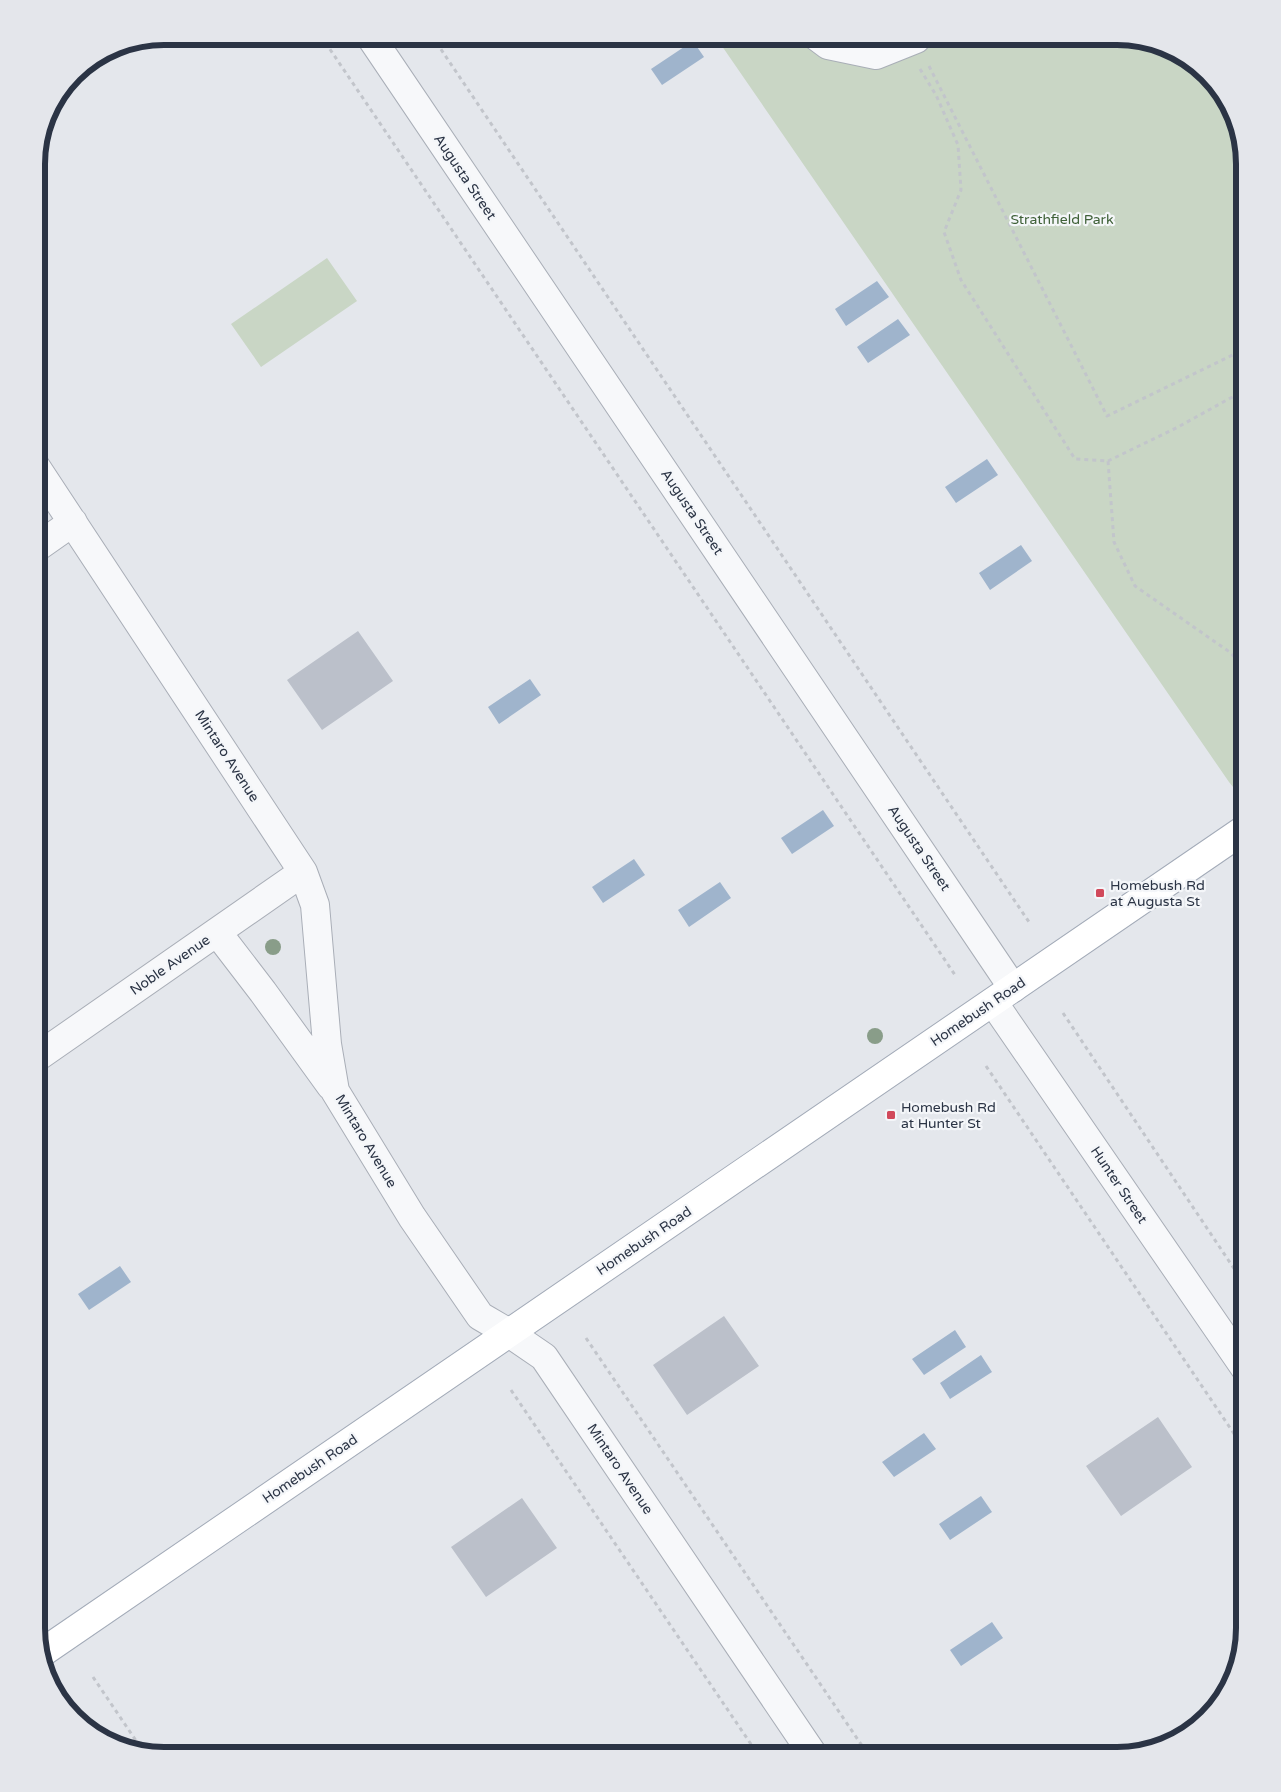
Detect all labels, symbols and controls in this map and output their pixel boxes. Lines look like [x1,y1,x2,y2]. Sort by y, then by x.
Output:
street label: Augusta Street [430,131,500,224]
park label: Strathfield Park [1010,211,1114,228]
street label: Augusta Street [657,466,727,559]
street label: Mintaro Avenue [191,707,263,805]
street label: Augusta Street [884,802,954,895]
place label: Homebush Rd at Augusta St [1110,877,1205,910]
marker: Homebush Rd at Augusta St [1094,887,1106,899]
street label: Noble Avenue [127,931,213,999]
street label: Homebush Road [927,974,1029,1050]
street label: Mintaro Avenue [331,1091,401,1191]
place label: Homebush Rd at Hunter St [901,1099,996,1132]
marker: Homebush Rd at Hunter St [885,1109,897,1121]
street label: Hunter Street [1087,1143,1151,1227]
street label: Homebush Road [593,1203,695,1279]
street label: Mintaro Avenue [583,1420,657,1518]
street label: Homebush Road [259,1431,361,1507]

